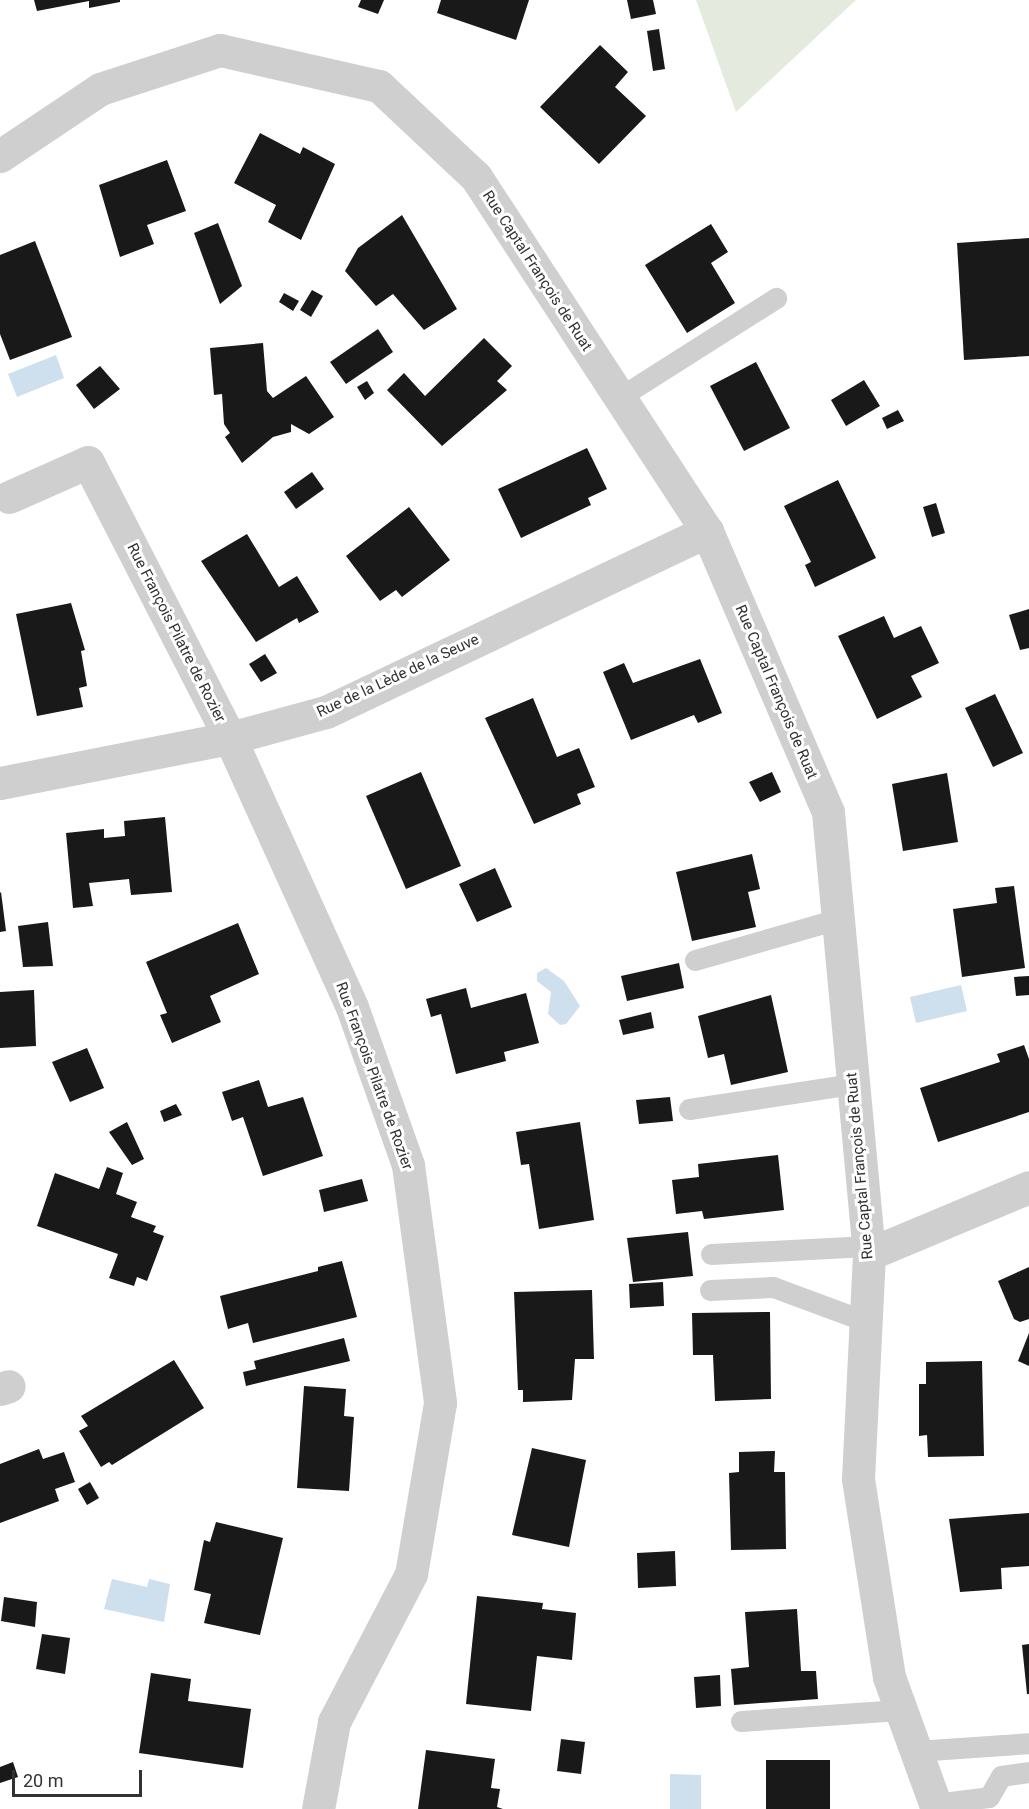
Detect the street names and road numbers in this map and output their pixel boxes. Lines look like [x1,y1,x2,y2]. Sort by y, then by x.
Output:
street label: Rue Captal François de Ruat [478,187,596,355]
street label: Rue François Pilatre de Rozier [123,541,229,725]
street label: Rue Captal François de Ruat [731,602,821,782]
street label: Rue de la Lède de la Seuve [314,630,482,722]
street label: Rue François Pilatre de Rozier [332,980,416,1172]
street label: Rue Captal François de Ruat [843,1072,877,1260]

